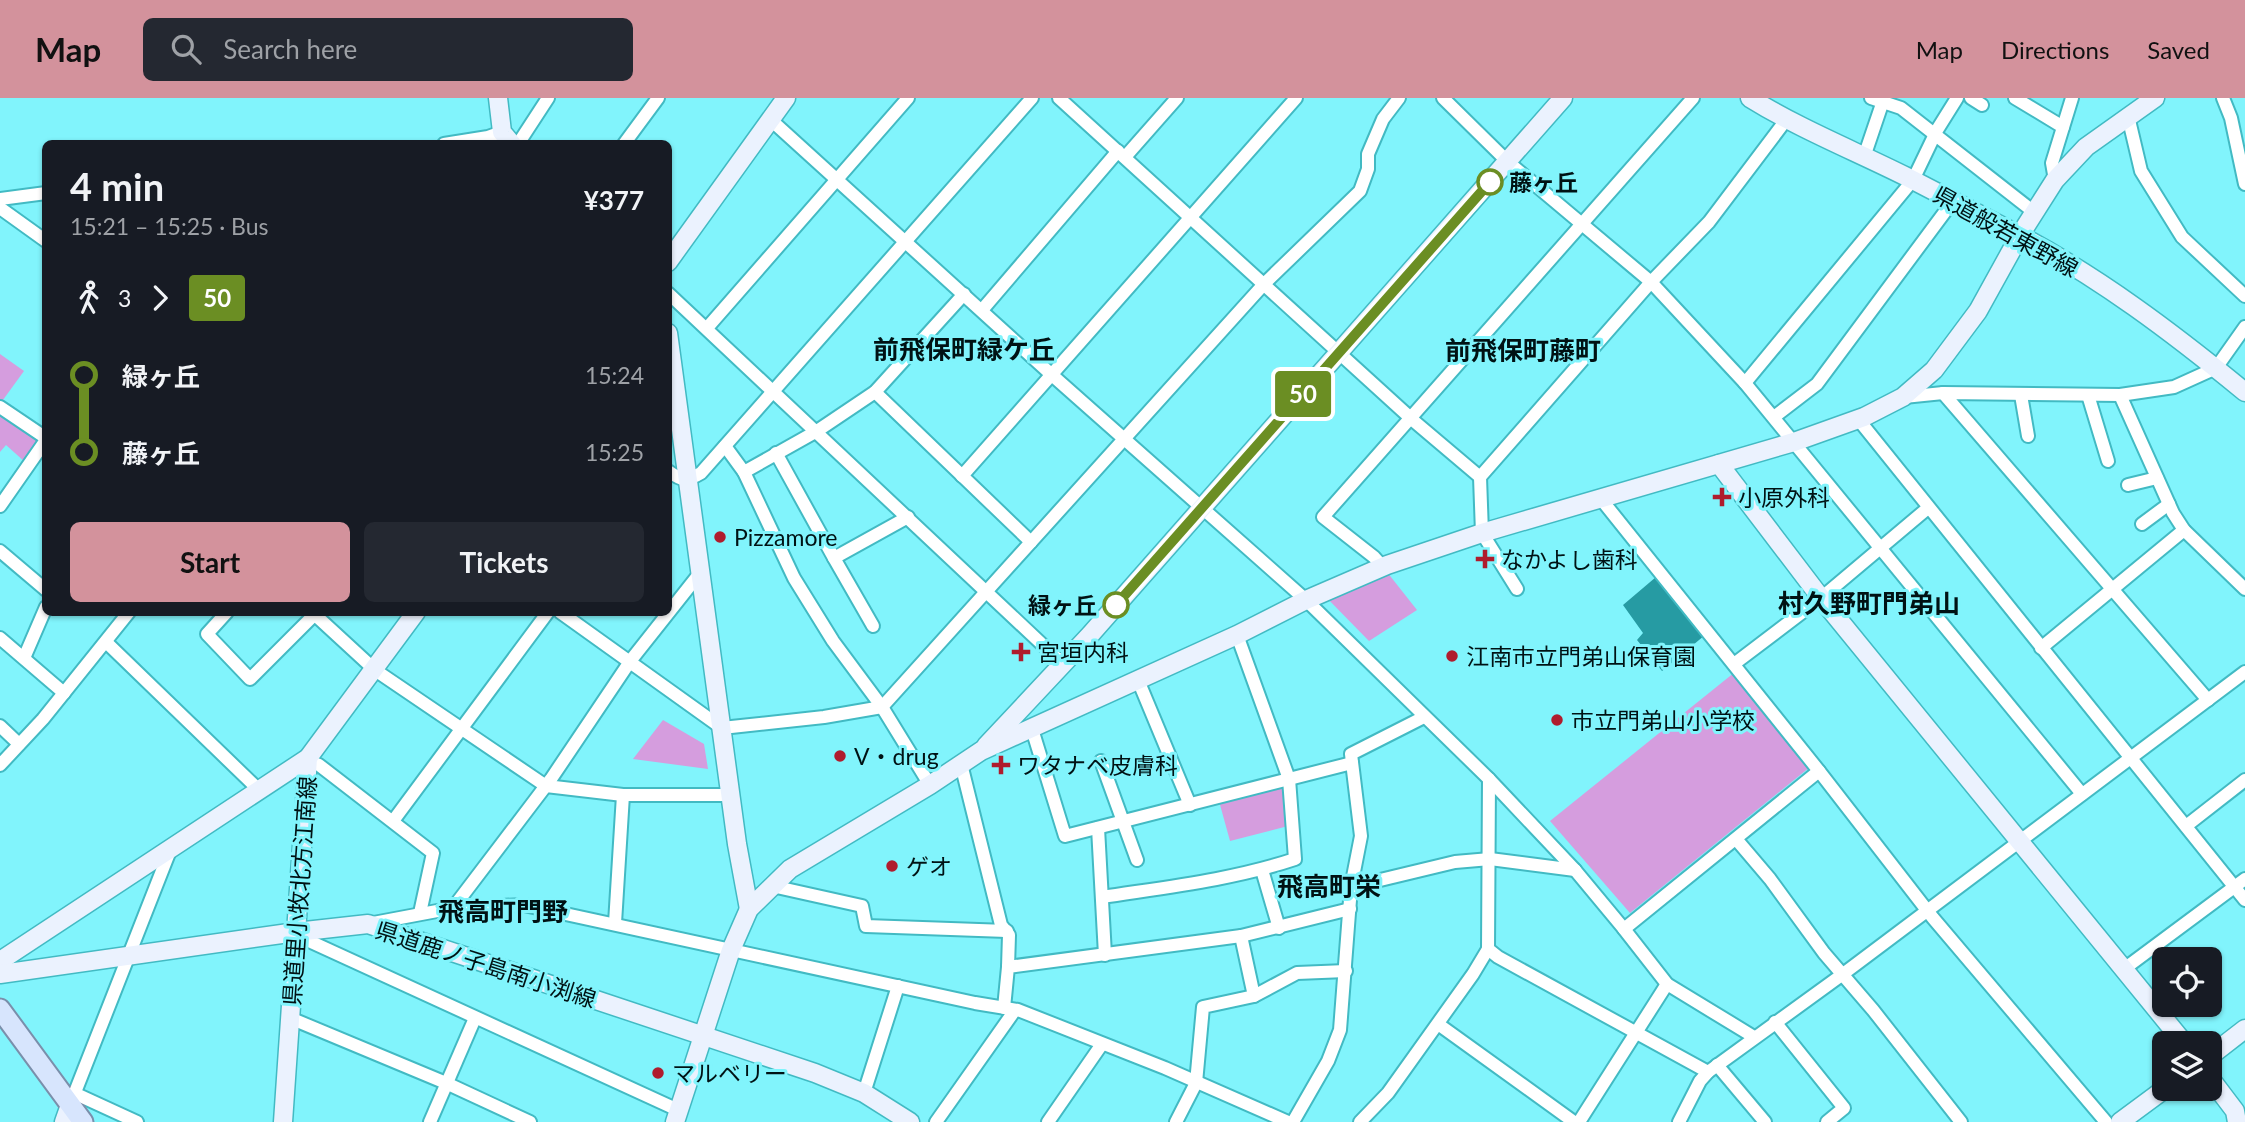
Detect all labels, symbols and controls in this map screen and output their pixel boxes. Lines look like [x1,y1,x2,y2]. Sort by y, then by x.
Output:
search box [143,18,633,81]
text: Map [35,29,101,69]
icon: search [167,30,205,68]
text: Search here [223,33,357,65]
text: Map [1916,35,1963,64]
text: Directions [2001,35,2109,64]
text: Saved [2147,35,2210,64]
text: 4 min [70,163,164,209]
place label: 藤ヶ丘 [1509,168,1578,196]
marker: 藤ヶ丘 [1477,169,1503,195]
street label: 県道般若東野線 [1929,180,2083,282]
text: ¥377 [584,184,644,216]
text: 15:21 – 15:25 · Bus [70,212,269,240]
icon: walk [70,279,108,317]
icon: forward [141,279,179,317]
text: 50 [203,283,231,312]
text: 3 [118,284,131,312]
district label: 前飛保町緑ケ丘 [873,333,1055,365]
district label: 前飛保町藤町 [1445,334,1601,366]
text: 緑ヶ丘 [122,360,200,392]
text: 15:24 [585,361,644,389]
line badge: 50 [1272,371,1334,417]
text: 50 [1289,379,1317,408]
text: 藤ヶ丘 [122,437,200,469]
text: 15:25 [585,438,644,466]
place label: 小原外科 [1738,483,1830,511]
marker: 小原外科 [1712,487,1732,507]
button: Start [70,522,350,602]
button: Tickets [364,522,644,602]
place label: Pizzamore [734,523,838,551]
marker: Pizzamore [712,529,728,545]
place label: なかよし歯科 [1501,545,1638,573]
marker: なかよし歯科 [1475,549,1495,569]
district label: 村久野町門弟山 [1778,587,1960,619]
place label: 緑ヶ丘 [1028,591,1097,619]
marker: 緑ヶ丘 [1103,592,1129,618]
place label: 宮垣内科 [1037,638,1129,666]
marker: 宮垣内科 [1011,642,1031,662]
place label: 江南市立門弟山保育園 [1466,642,1696,670]
marker: 江南市立門弟山保育園 [1444,648,1460,664]
place label: 市立門弟山小学校 [1571,706,1755,734]
marker: 市立門弟山小学校 [1549,712,1565,728]
place label: V・drug [854,742,939,770]
marker: V・drug [832,748,848,764]
place label: ワタナベ皮膚科 [1017,751,1178,779]
marker: ワタナベ皮膚科 [991,755,1011,775]
street label: 県道里小牧北方江南線 [277,775,321,1007]
place label: ゲオ [906,852,952,880]
marker: ゲオ [884,858,900,874]
district label: 飛高町栄 [1277,870,1381,902]
district label: 飛高町門野 [438,895,568,927]
street label: 県道鹿ノ子島南小渕線 [372,915,600,1013]
map controls [2152,947,2222,1101]
button: locate [2152,947,2222,1017]
button: layers [2152,1031,2222,1101]
place label: マルベリー [672,1059,787,1087]
marker: マルベリー [650,1065,666,1081]

